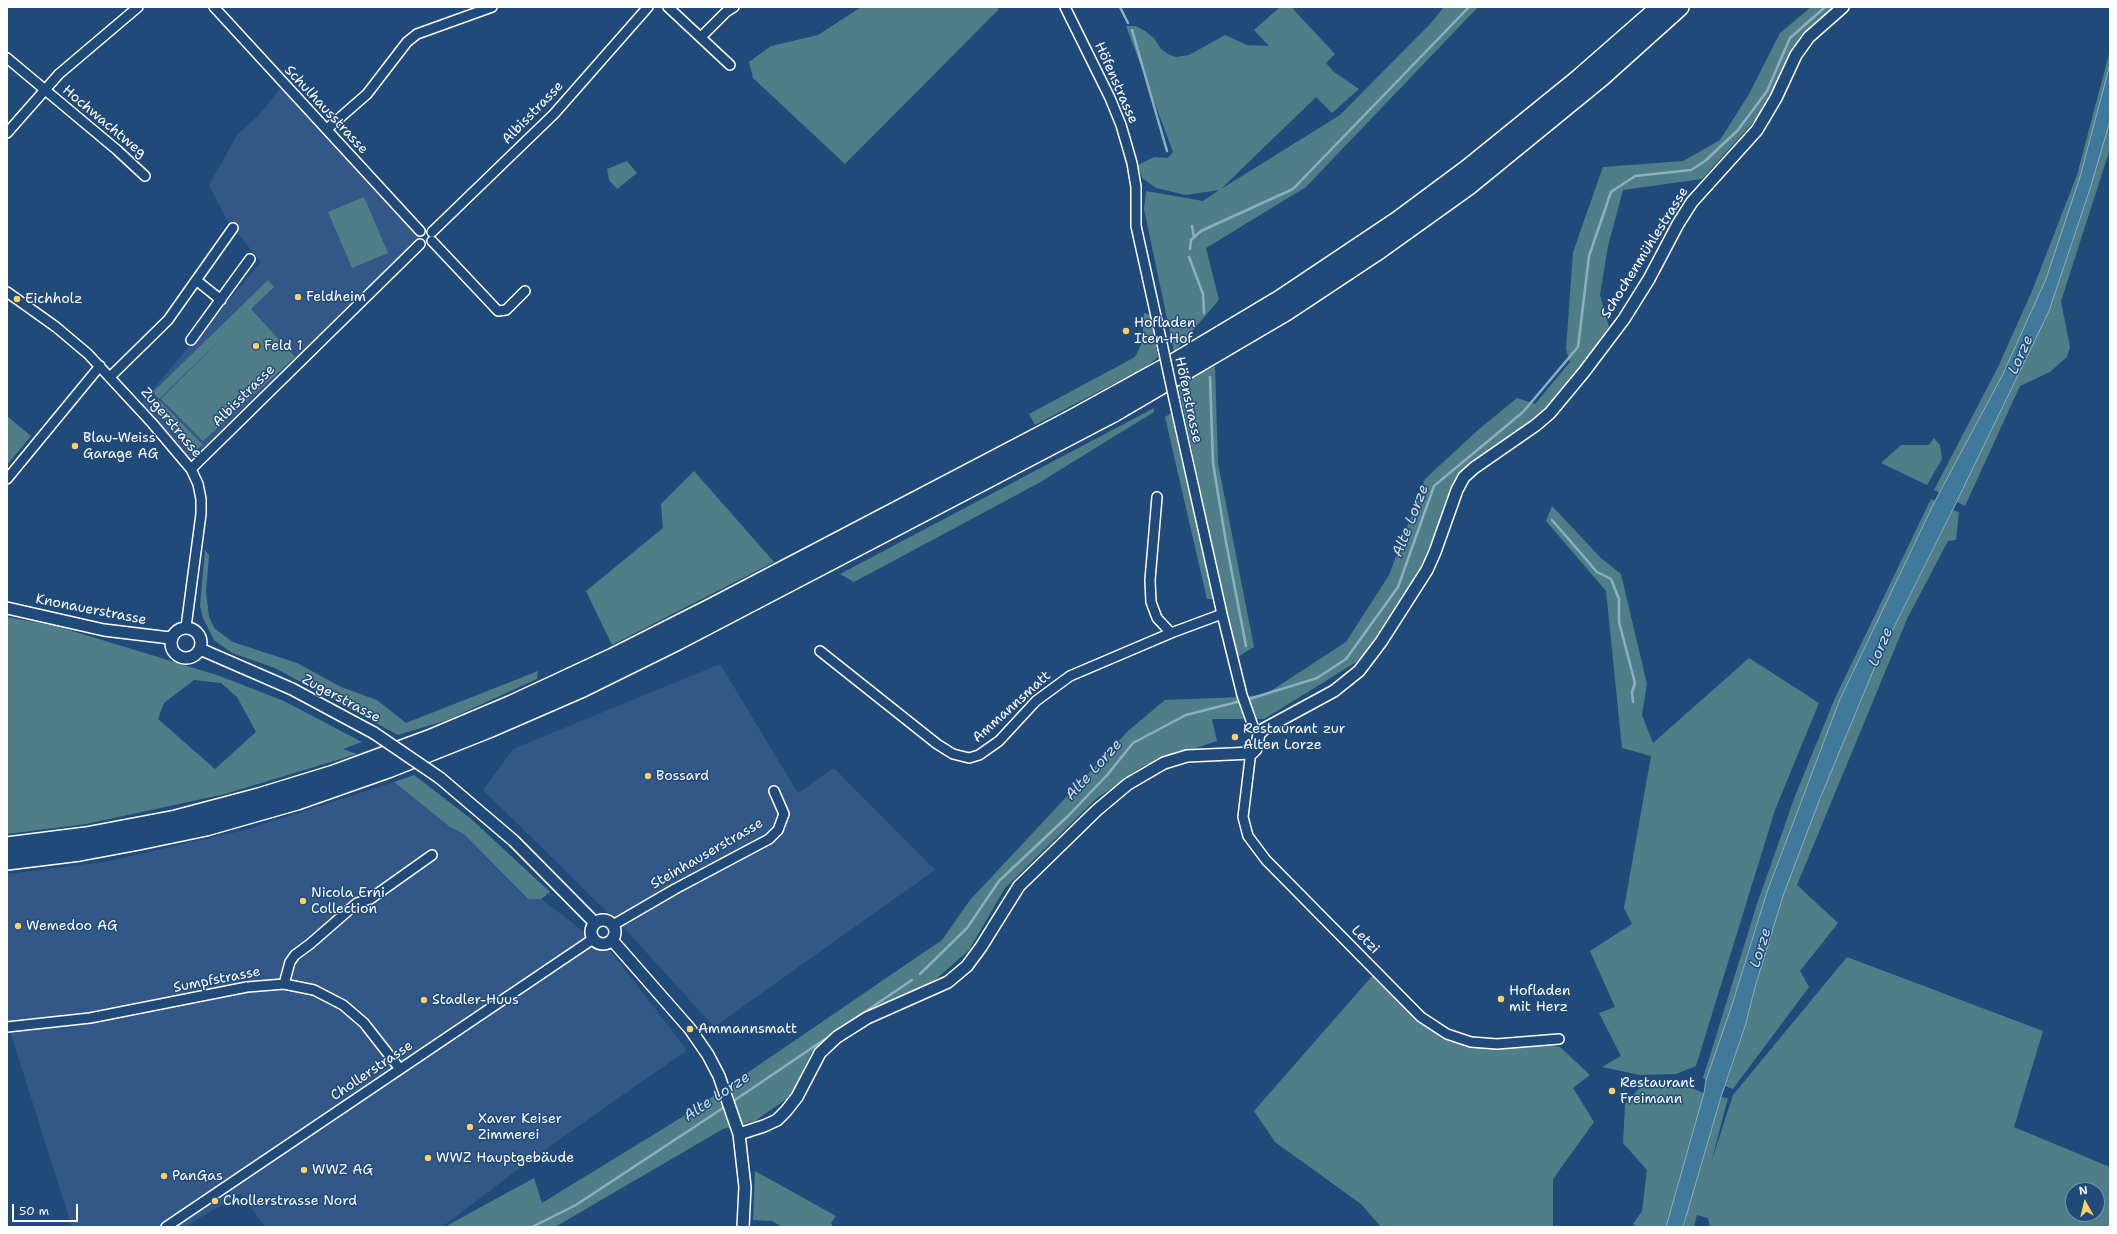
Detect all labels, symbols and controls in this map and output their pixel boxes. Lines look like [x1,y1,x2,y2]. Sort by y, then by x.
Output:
street label: Höfenstrasse [1090,40,1142,126]
street label: Schulhausstrasse [281,62,371,158]
street label: Albisstrasse [499,78,567,148]
street label: Hochwachtweg [59,82,149,162]
street label: Schochenmühlestrasse [1598,184,1692,322]
place label: Feldheim [306,289,366,305]
place label: Eichholz [25,291,82,307]
marker: Feldheim [293,292,303,302]
marker: Eichholz [12,294,22,304]
place label: Hofladen Iten-Hof [1134,315,1196,348]
marker: Hofladen Iten-Hof [1121,326,1131,336]
water label: Lorze [2005,333,2037,377]
place label: Feld 1 [264,338,303,354]
marker: Feld 1 [251,341,261,351]
street label: Höfenstrasse [1171,355,1205,445]
street label: Albisstrasse [209,361,279,431]
street label: Zugerstrasse [137,385,205,461]
place label: Blau-Weiss Garage AG [83,430,158,462]
marker: Blau-Weiss Garage AG [70,441,80,451]
water label: Alte Lorze [1389,482,1433,560]
street label: Knonauerstrasse [34,591,148,629]
water label: Lorze [1865,625,1897,669]
street label: Ammannsmatt [970,668,1054,746]
street label: Zugerstrasse [299,671,383,727]
place label: Restaurant zur Alten Lorze [1243,721,1345,754]
marker: Restaurant zur Alten Lorze [1230,732,1240,742]
water label: Alte Lorze [1062,736,1126,804]
place label: Bossard [656,768,709,784]
marker: Bossard [643,771,653,781]
street label: Steinhauserstrasse [648,815,766,893]
place label: Nicola Erni Collection [311,885,385,918]
marker: Nicola Erni Collection [298,896,308,906]
place label: Wemedoo AG [26,918,118,934]
marker: Wemedoo AG [13,921,23,931]
street label: Letzi [1347,922,1383,958]
water label: Lorze [1746,926,1776,970]
street label: Sumpfstrasse [172,963,262,997]
place label: Hofladen mit Herz [1509,983,1571,1016]
place label: Stadler-Huus [432,992,519,1008]
marker: Hofladen mit Herz [1496,994,1506,1004]
marker: Stadler-Huus [419,995,429,1005]
place label: Ammannsmatt [698,1021,797,1037]
marker: Ammannsmatt [685,1024,695,1034]
street label: Chollerstrasse [328,1037,416,1105]
water label: Alte Lorze [680,1068,754,1126]
place label: Restaurant Freimann [1620,1075,1695,1108]
marker: Restaurant Freimann [1607,1086,1617,1096]
place label: Xaver Keiser Zimmerei [478,1111,562,1144]
marker: Xaver Keiser Zimmerei [465,1122,475,1132]
place label: WWZ Hauptgebäude [436,1150,574,1166]
marker: WWZ Hauptgebäude [423,1153,433,1163]
place label: WWZ AG [312,1162,373,1178]
marker: WWZ AG [299,1165,309,1175]
place label: PanGas [172,1168,223,1184]
marker: PanGas [159,1171,169,1181]
north arrow [2065,1182,2105,1222]
text: N [2078,1183,2089,1199]
place label: Chollerstrasse Nord [223,1193,357,1209]
scale bar [14,1196,80,1222]
marker: Chollerstrasse Nord [210,1196,220,1206]
text: 50 m [19,1203,49,1219]

